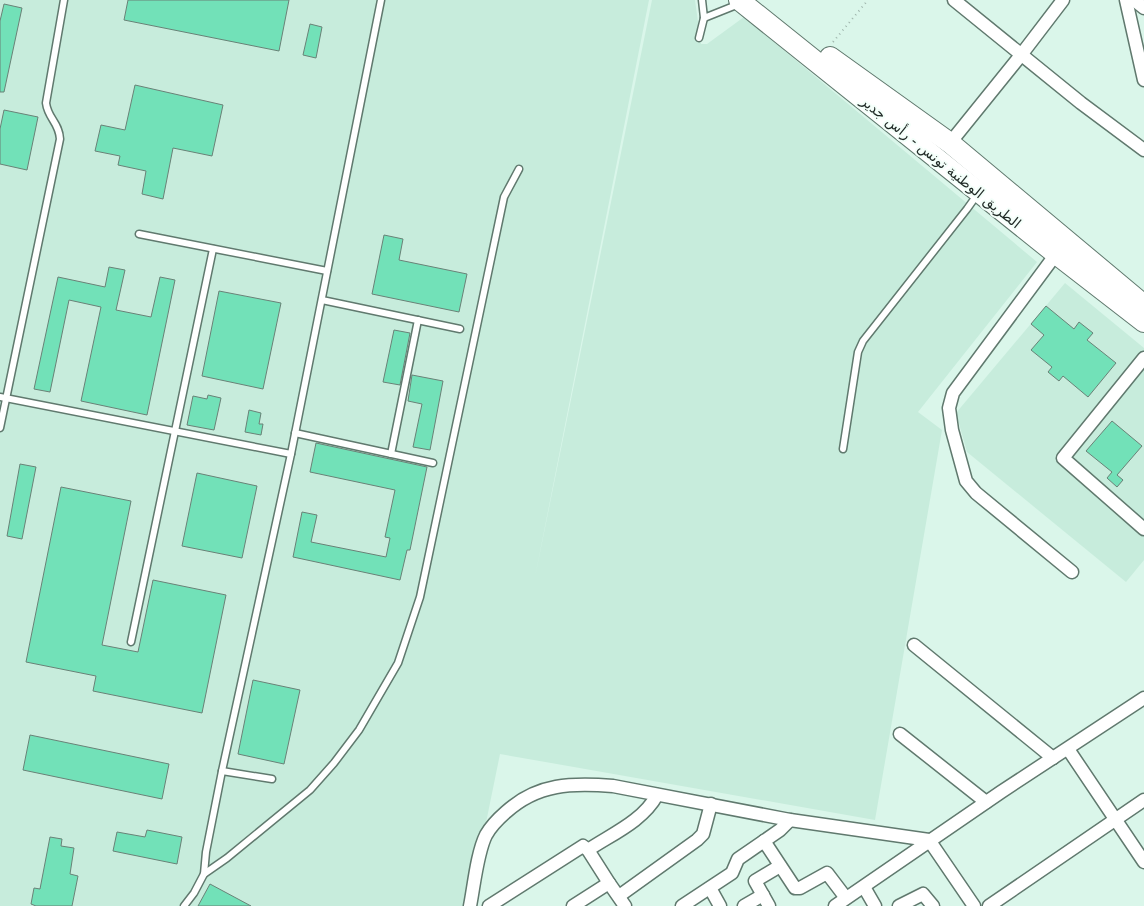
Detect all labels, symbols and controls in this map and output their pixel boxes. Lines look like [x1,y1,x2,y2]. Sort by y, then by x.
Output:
street label: الطريق الوطنية تونس - رأس جدير [856,91,1025,232]

